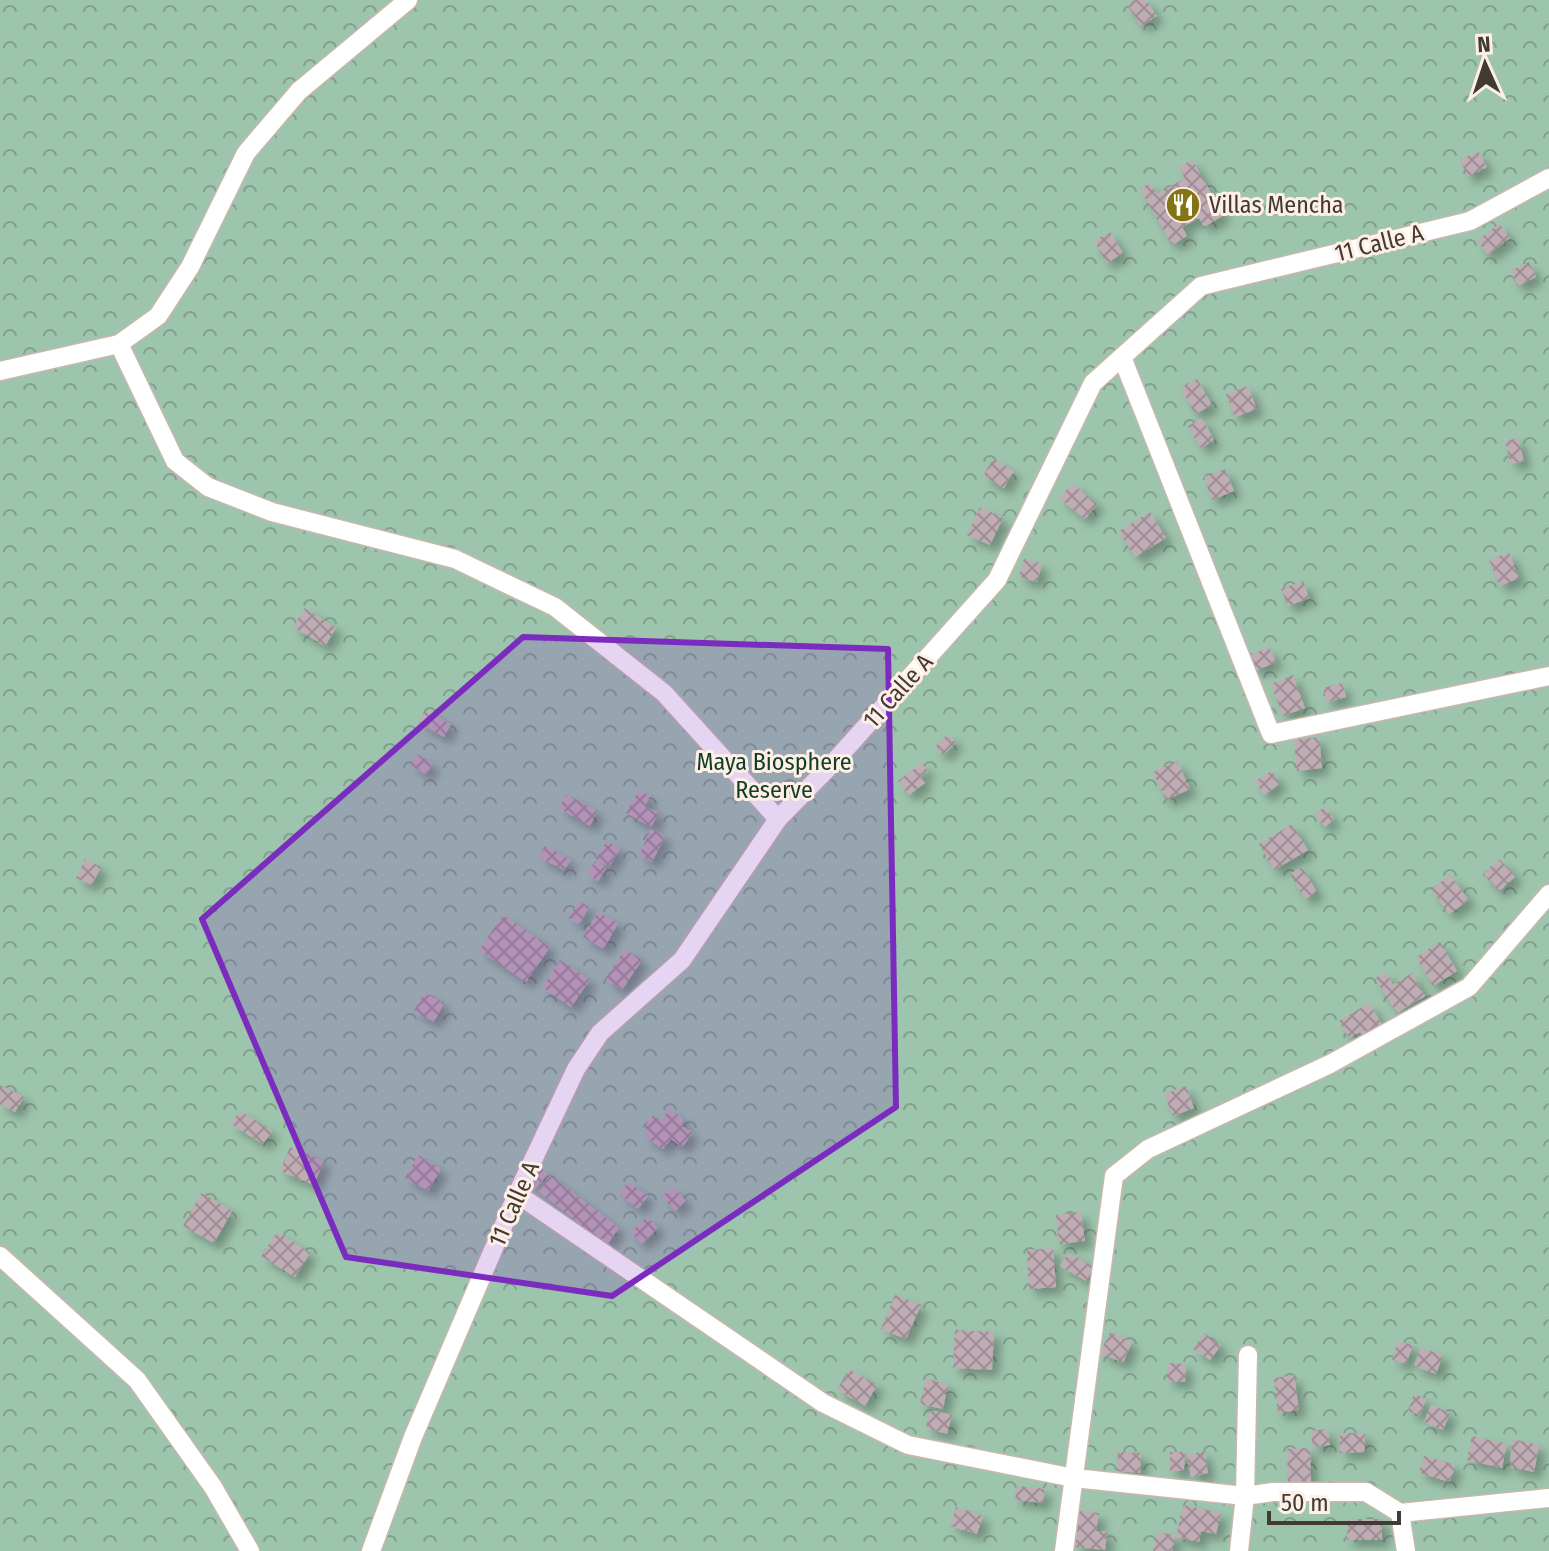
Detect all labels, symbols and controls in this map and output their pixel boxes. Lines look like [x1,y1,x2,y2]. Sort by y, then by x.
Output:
north arrow [1445,24,1525,104]
text: N [1477,31,1491,58]
restaurant icon: Villas Mencha [1164,186,1202,224]
place label: Villas Mencha [1209,191,1344,219]
street label: 11 Calle A [1332,218,1426,267]
street label: 11 Calle A [857,648,939,734]
park label: Maya Biosphere Reserve [696,748,852,804]
street label: 11 Calle A [483,1157,545,1251]
scale bar [1269,1475,1399,1525]
text: 50 m [1281,1489,1329,1517]

